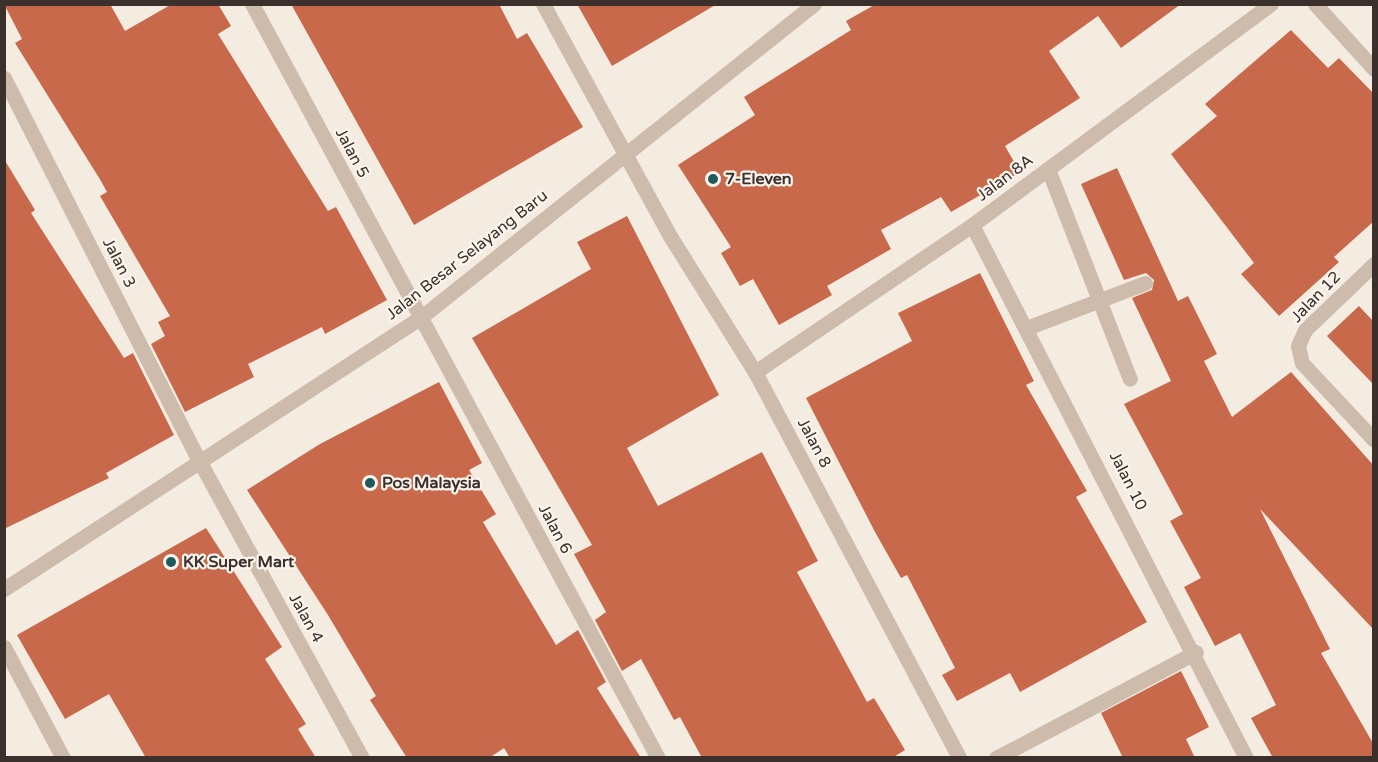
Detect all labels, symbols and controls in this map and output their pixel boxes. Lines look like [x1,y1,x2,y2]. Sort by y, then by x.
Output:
street label: Jalan 5 [331,125,373,181]
street label: Jalan 8A [973,151,1037,205]
place label: 7-Eleven [725,169,792,189]
marker: 7-Eleven [706,172,720,186]
street label: Jalan Besar Selayang Baru [382,186,552,324]
street label: Jalan 3 [98,235,140,291]
street label: Jalan 12 [1287,268,1345,326]
street label: Jalan 8 [793,415,835,471]
street label: Jalan 10 [1105,448,1151,514]
place label: Pos Malaysia [382,473,481,493]
marker: Pos Malaysia [363,476,377,490]
street label: Jalan 6 [534,501,576,557]
place label: KK Super Mart [183,552,294,572]
marker: KK Super Mart [164,555,178,569]
street label: Jalan 4 [285,590,327,646]

